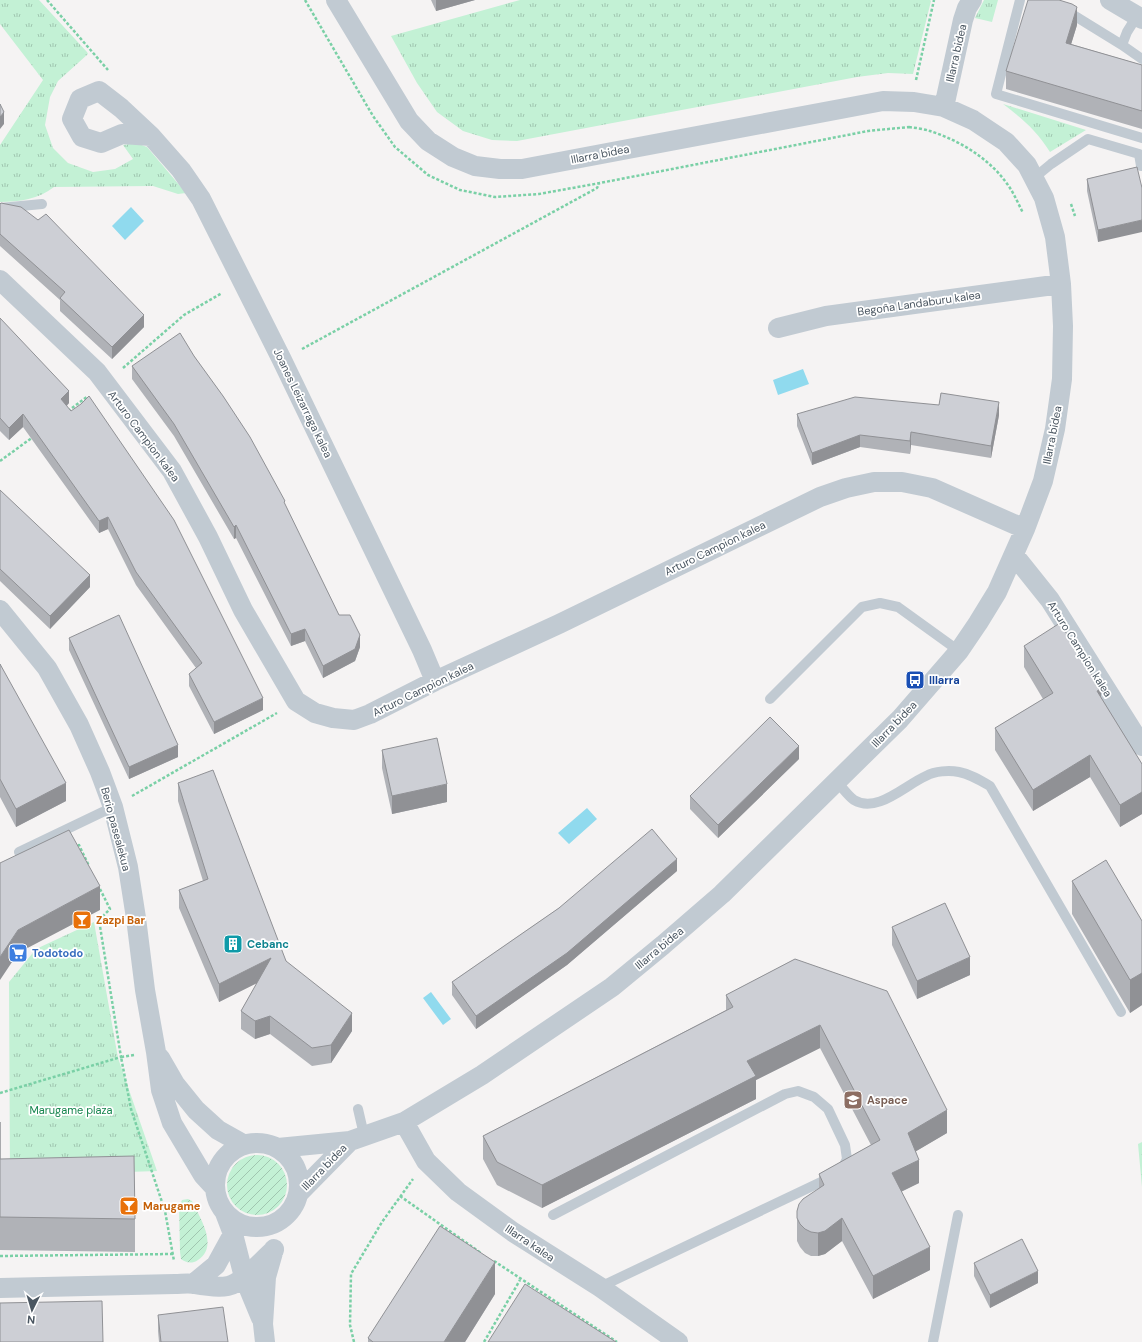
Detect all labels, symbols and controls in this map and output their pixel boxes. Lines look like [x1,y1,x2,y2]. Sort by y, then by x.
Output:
street label: Illarra bidea [943,23,969,83]
street label: Illarra bidea [570,141,630,167]
street label: Begoña Landaburu kalea [857,287,981,319]
street label: Joanes Leizarraga kalea [270,346,336,460]
street label: Arturo Campion kalea [105,388,183,484]
street label: Illarra bidea [1039,405,1065,465]
street label: Arturo Campion kalea [662,517,768,578]
street label: Arturo Campion kalea [1045,598,1115,700]
street label: Arturo Campion kalea [370,658,476,719]
bus stop icon: Illarra [904,669,926,691]
place label: Illarra [929,673,960,687]
street label: Illarra bidea [868,698,920,750]
street label: Berio pasealekua [98,786,134,872]
bar icon: Zazpi Bar [71,909,93,931]
place label: Zazpi Bar [96,913,145,927]
street label: Illarra bidea [632,924,686,972]
building icon: Cebanc [222,933,244,955]
place label: Cebanc [247,937,289,951]
supermarket icon: Todotodo [7,942,29,964]
place label: Todotodo [32,946,84,960]
school or university icon: Aspace [842,1089,864,1111]
place label: Aspace [867,1093,908,1107]
park label: Marugame plaza [29,1103,113,1117]
street label: Illarra bidea [298,1141,350,1193]
bar icon: Marugame [118,1195,140,1217]
place label: Marugame [143,1199,201,1213]
street label: Illarra kalea [503,1221,557,1265]
north arrow [12,1290,52,1330]
text: N [27,1313,36,1327]

